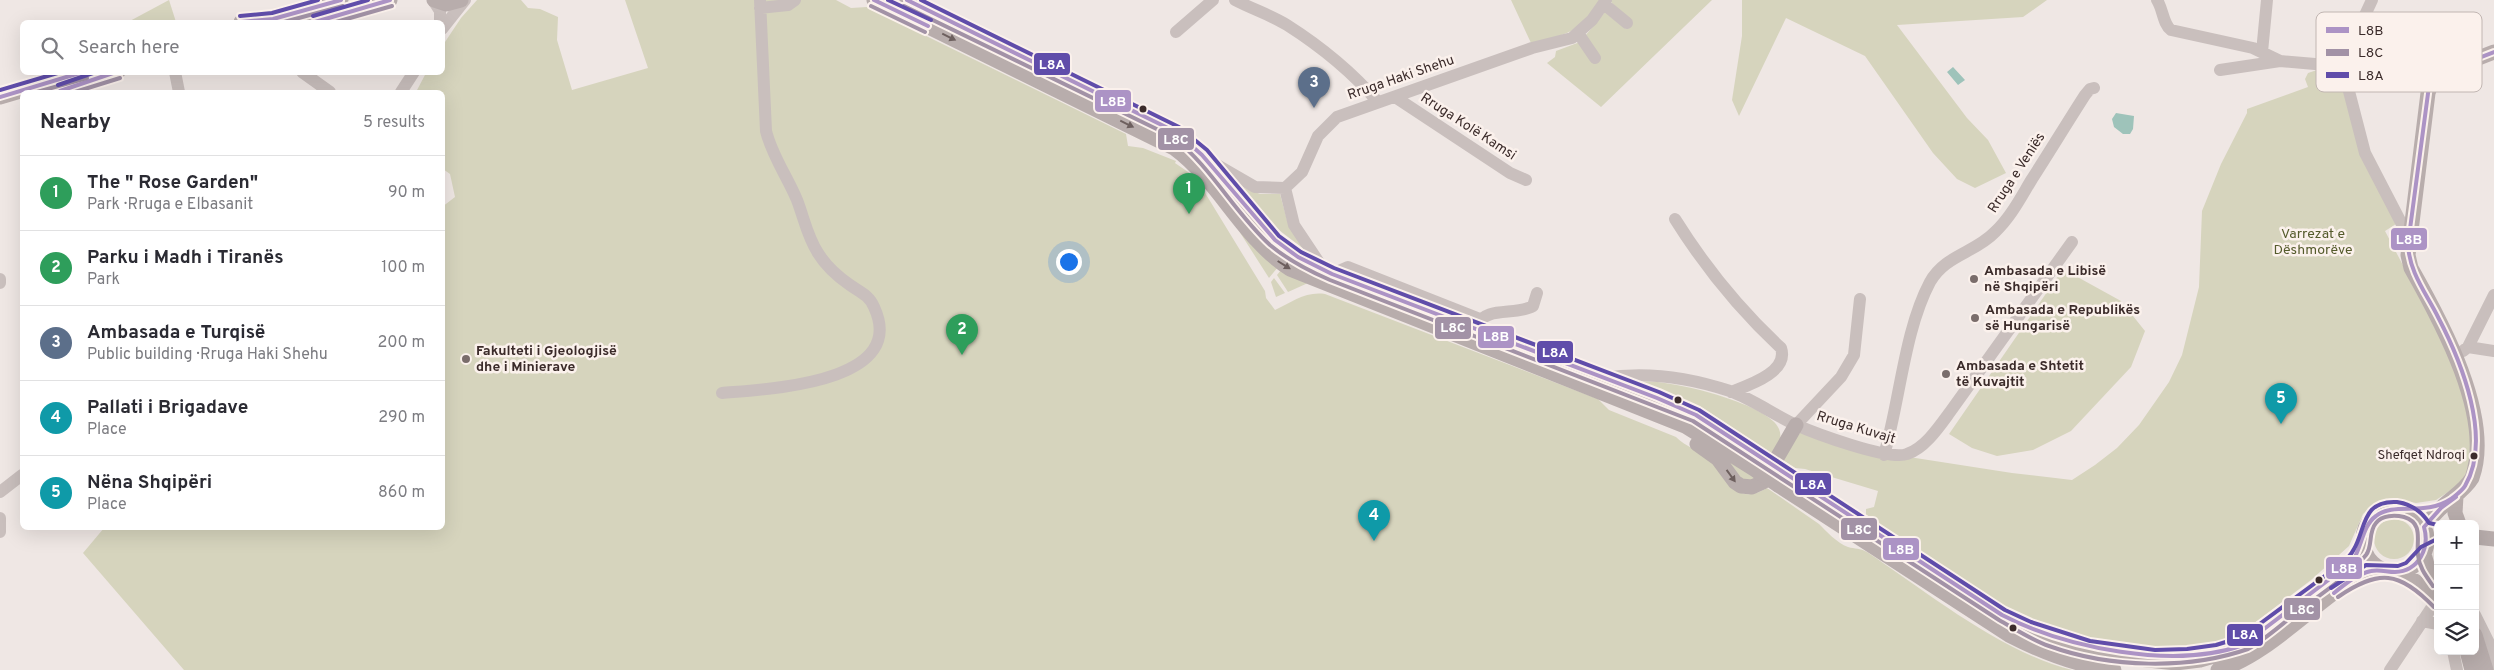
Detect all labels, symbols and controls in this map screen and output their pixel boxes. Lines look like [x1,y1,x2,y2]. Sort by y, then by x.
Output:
legend [2316,12,2482,92]
search box [20,20,445,75]
text: L8B [2358,23,2384,40]
one-way arrow [942,33,956,41]
icon: search [38,34,66,62]
text: Search here [78,36,180,60]
text: L8C [2358,45,2383,62]
line badge: L8A [1033,52,1071,76]
street label: Rruga Haki Shehu [1345,52,1457,104]
text: L8A [1039,57,1065,74]
pin: 3 [1298,67,1330,108]
text: L8A [2358,68,2384,85]
line badge: L8B [1094,89,1132,113]
street label: Rruga Kolë Kamsi [1417,90,1519,164]
text: L8B [1100,94,1126,111]
unlabelled marker [1138,104,1148,114]
text: Nearby [40,109,111,136]
text: 5 results [363,113,425,133]
one-way arrow [1120,120,1134,128]
line badge: L8C [1157,127,1195,151]
street label: Rruga e Veniës [1985,130,2049,216]
text: L8C [1163,132,1189,149]
text: The " Rose Garden" [87,171,258,195]
pin: 1 [1173,173,1205,214]
text: 1 [53,183,59,203]
text: 90 m [388,183,425,203]
text: Park · Rruga e Elbasanit [87,195,253,215]
park label: Varrezat e Dëshmorëve [2273,226,2353,259]
line badge: L8B [2390,227,2428,251]
text: L8B [2396,232,2422,249]
text: Parku i Madh i Tiranës [87,246,284,270]
your location [1056,249,1082,275]
text: 2 [51,258,61,278]
text: 100 m [381,258,425,278]
one-way arrow [1277,261,1291,270]
place label: Ambasada e Libisë në Shqipëri [1984,263,2106,296]
text: Park [87,270,120,290]
marker: Ambasada e Libisë në Shqipëri [1968,273,1980,285]
place label: Ambasada e Republikës së Hungarisë [1985,302,2140,335]
marker: Ambasada e Republikës së Hungarisë [1969,312,1981,324]
pin: 2 [946,314,978,355]
line badge: L8C [1434,316,1472,340]
text: L8C [1440,320,1466,337]
text: Ambasada e Turqisë [87,321,265,345]
line badge: L8B [1477,325,1515,349]
text: L8B [1483,329,1509,346]
text: 3 [51,333,61,353]
text: 200 m [377,333,425,353]
line badge: L8A [1536,340,1574,364]
place label: Fakulteti i Gjeologjisë dhe i Minierave [476,343,617,376]
text: Public building · Rruga Haki Shehu [87,345,328,365]
text: L8A [1542,345,1568,362]
marker: Fakulteti i Gjeologjisë dhe i Minierave [460,353,472,365]
place label: Ambasada e Shtetit të Kuvajtit [1956,358,2084,391]
marker: Ambasada e Shtetit të Kuvajtit [1940,368,1952,380]
pin: 5 [2265,383,2297,424]
unlabelled marker [1673,395,1683,405]
text: Pallati i Brigadave [87,396,248,420]
text: 4 [51,408,61,428]
text: 290 m [378,408,425,428]
street label: Rruga Kuvajt [1814,408,1898,448]
text: Place [87,420,127,440]
place label: Shefqet Ndroqi [2378,448,2465,464]
marker: Shefqet Ndroqi [2469,451,2479,461]
one-way arrow [1726,469,1736,483]
text: Nëna Shqipëri [87,471,212,495]
line badge: L8A [1794,472,1832,496]
text: L8A [1800,477,1826,494]
text: 5 [51,483,61,503]
text: 860 m [378,483,425,503]
text: Place [87,495,127,515]
pin: 4 [1358,500,1390,541]
line badge: L8C [1840,517,1878,541]
map controls [2434,520,2479,655]
button: + [2434,520,2479,565]
text: L8C [1846,522,1872,539]
line badge: L8B [1882,537,1920,561]
text: L8B [1888,542,1914,559]
line badge: L8B [2325,556,2363,580]
text: L8B [2331,561,2357,578]
button: − [2434,565,2479,610]
unlabelled marker [2314,575,2324,585]
line badge: L8C [2283,597,2321,621]
text: L8C [2289,602,2315,619]
button: layers [2434,610,2479,655]
unlabelled marker [2008,623,2018,633]
line badge: L8A [2226,623,2264,647]
text: L8A [2232,627,2258,644]

